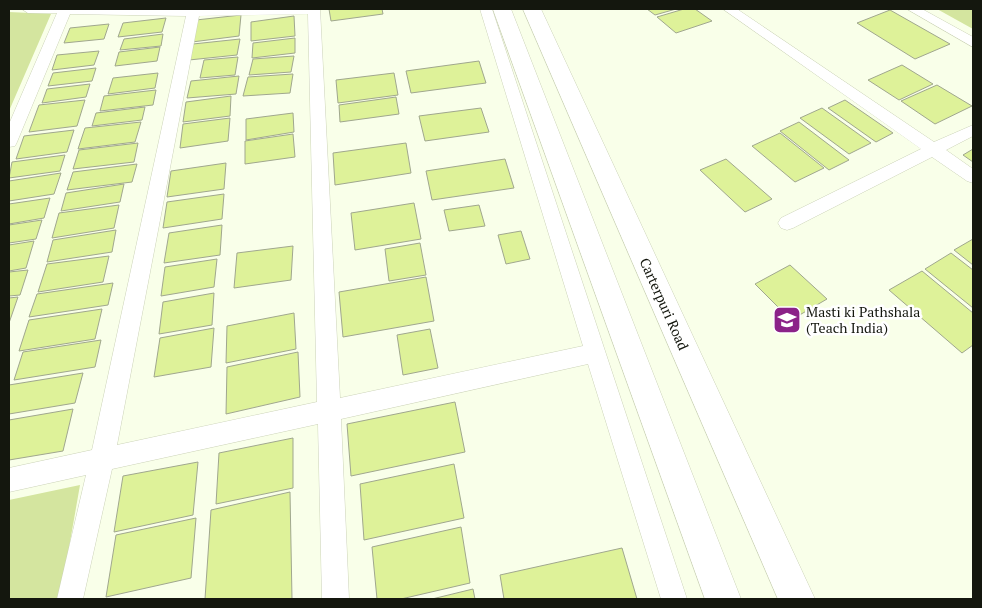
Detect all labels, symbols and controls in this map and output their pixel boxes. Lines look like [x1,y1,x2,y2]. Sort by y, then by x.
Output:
street label: Carterpuri Road [636,255,693,353]
place label: Masti ki Pathshala (Teach India) [806,302,920,337]
school or university icon: Masti ki Pathshala (Teach India) [772,305,802,335]

